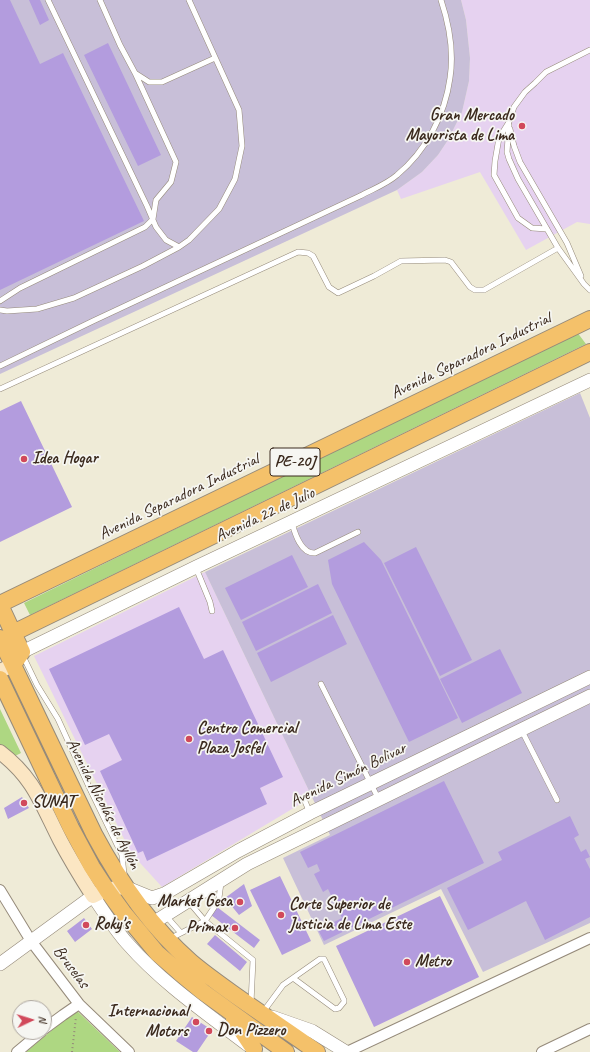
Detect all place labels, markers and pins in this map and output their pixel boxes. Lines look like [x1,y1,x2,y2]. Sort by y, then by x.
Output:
place label: Gran Mercado Mayorista de Lima [406,106,514,146]
marker: Gran Mercado Mayorista de Lima [517,121,527,131]
place label: Idea Hogar [32,449,98,469]
marker: Idea Hogar [19,454,29,464]
place label: Centro Comercial Plaza Josfel [197,719,297,759]
marker: Centro Comercial Plaza Josfel [184,734,194,744]
place label: SUNAT [32,793,75,813]
marker: SUNAT [19,798,29,808]
place label: Market Gesa [157,892,232,912]
place label: Corte Superior de Justicia de Lima Este [289,895,411,935]
marker: Market Gesa [235,897,245,907]
marker: Corte Superior de Justicia de Lima Este [276,910,286,920]
place label: Roky's [94,915,129,935]
place label: Primax [186,918,227,938]
marker: Roky's [81,920,91,930]
marker: Primax [230,923,240,933]
place label: Metro [415,952,451,972]
marker: Metro [402,957,412,967]
place label: Internacional Motors [108,1002,188,1042]
marker: Internacional Motors [191,1017,201,1027]
place label: Don Pizzero [217,1021,285,1041]
marker: Don Pizzero [204,1026,214,1036]

